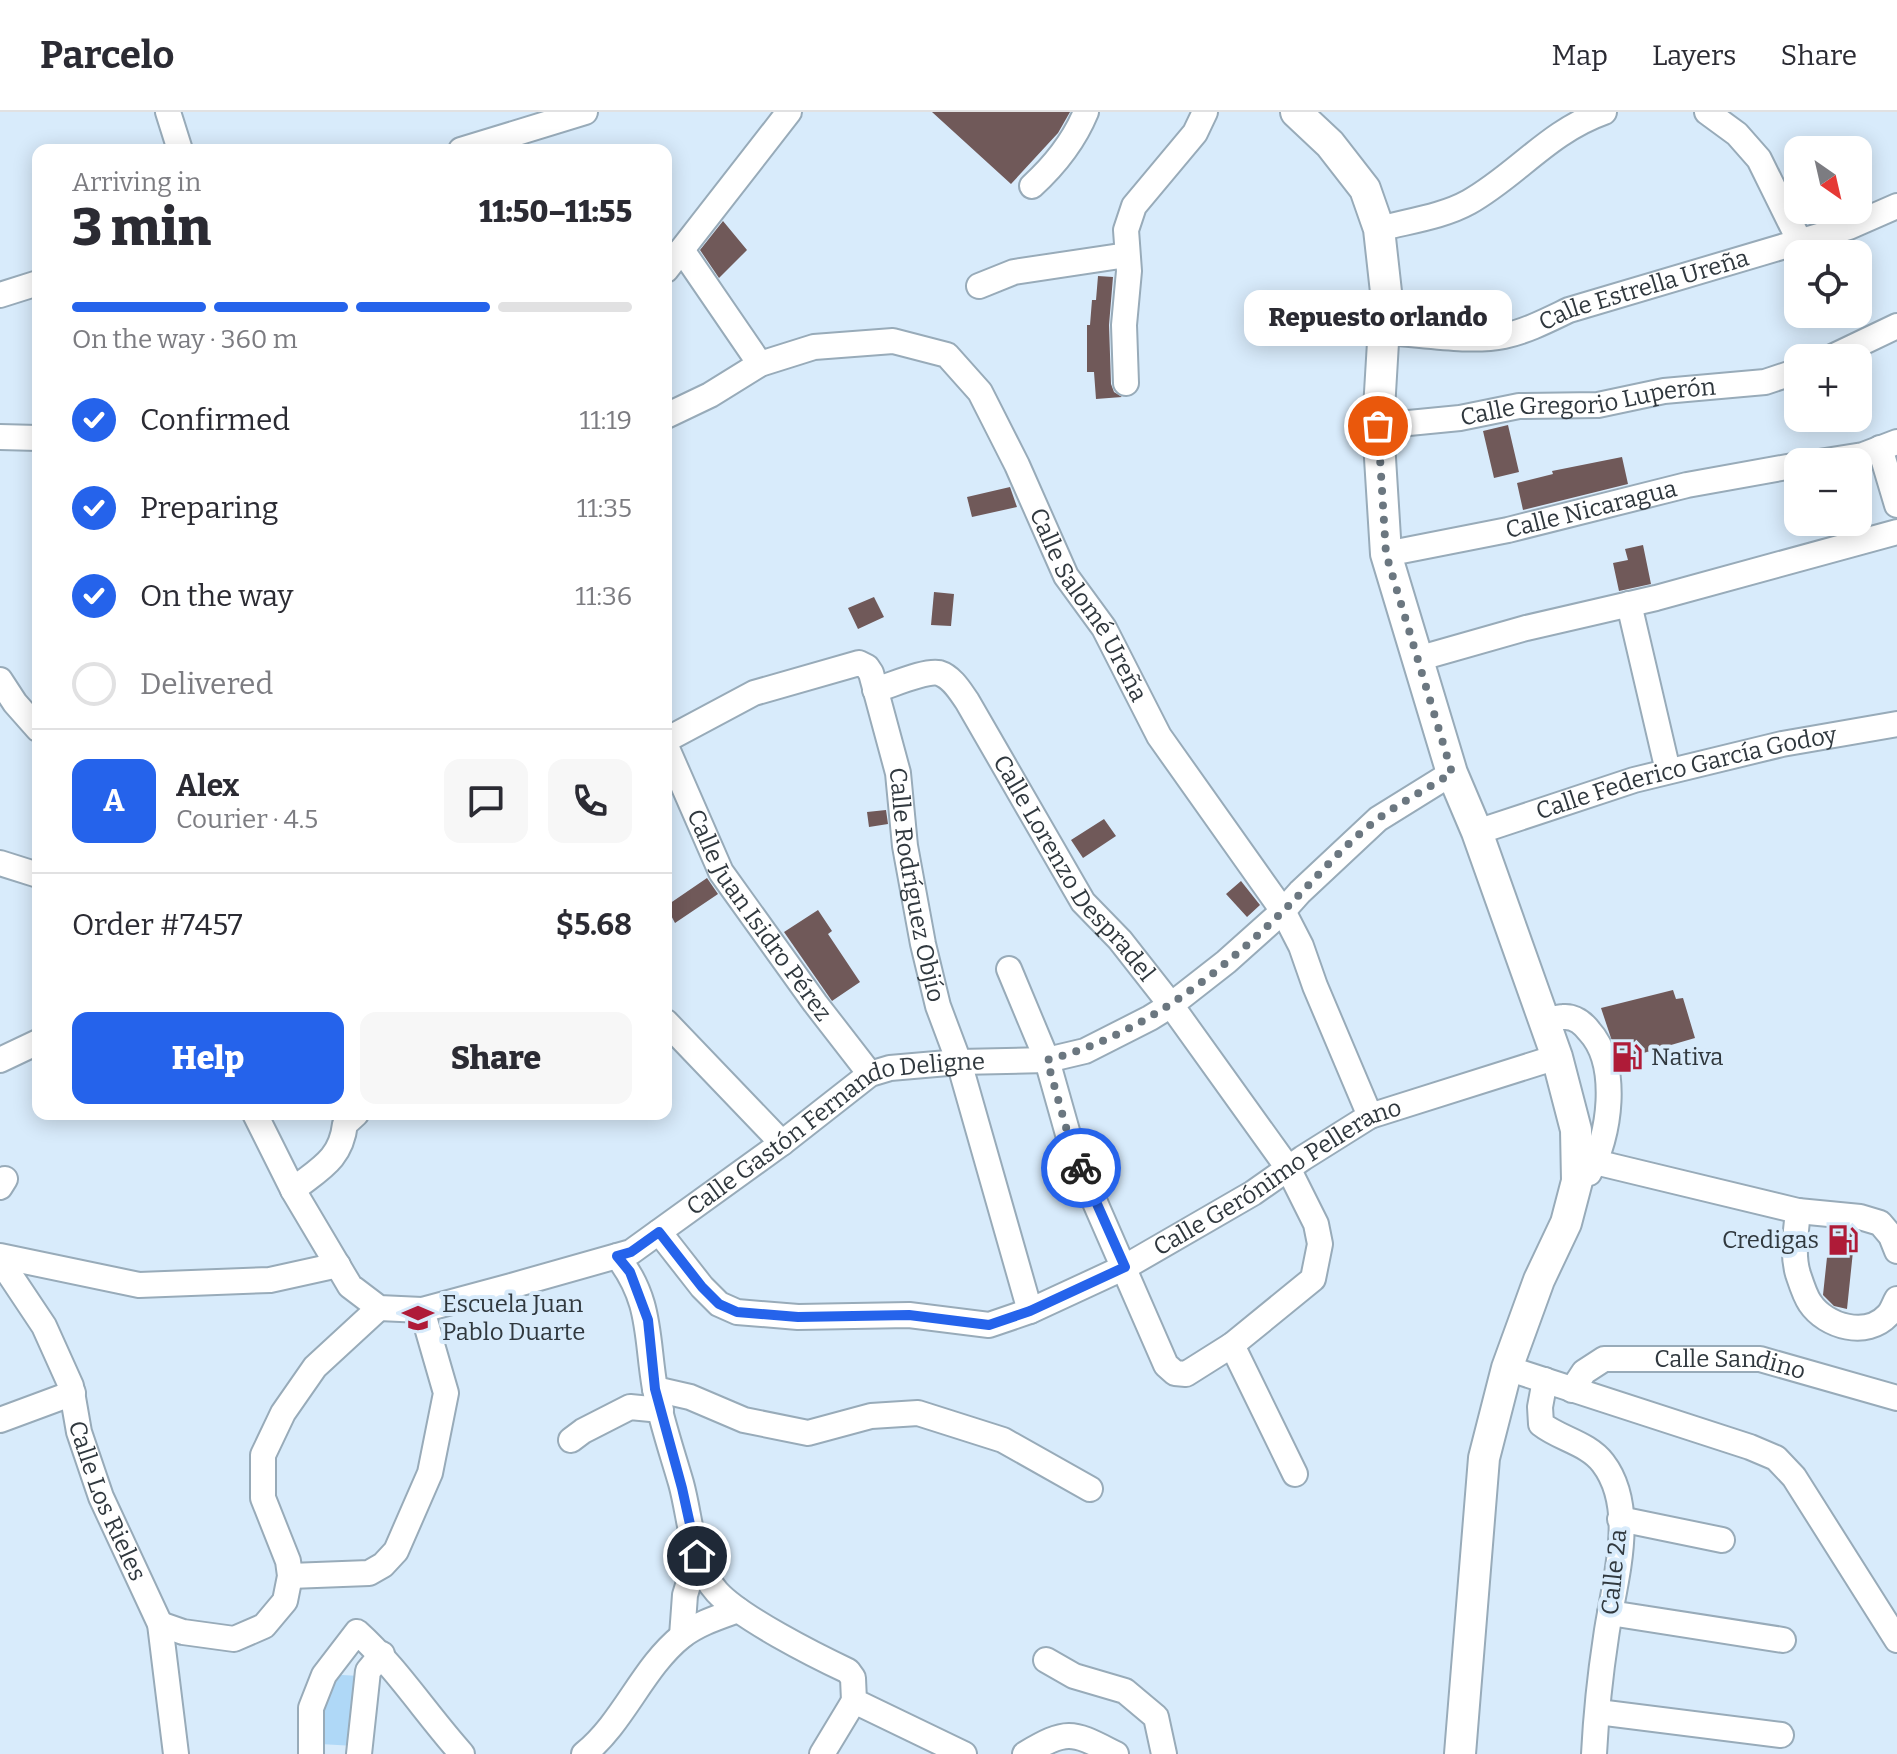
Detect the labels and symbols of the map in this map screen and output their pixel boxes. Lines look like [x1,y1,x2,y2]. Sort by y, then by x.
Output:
north arrow [1784,136,1872,224]
street label: Calle Estrella Ureña [1534,243,1752,336]
callout: Repuesto orlando [1244,290,1512,346]
street label: Calle Gregorio Luperón [1458,372,1717,432]
pin [1344,392,1412,460]
street label: Calle Nicaragua [1503,474,1680,544]
street label: Calle Salomé Ureña [1024,504,1153,706]
street label: Calle Federico García Godoy [1532,721,1839,825]
street label: Calle Lorenzo Despradel [987,750,1161,987]
street label: Calle Rodríguez Objío [884,766,951,1005]
street label: Calle Juan Isidro Pérez [681,805,838,1026]
fuel station icon: Nativa [1610,1040,1644,1074]
place label: Nativa [1651,1043,1723,1071]
street label: Calle Gastón Fernando Deligne [681,1047,985,1221]
street label: Calle Gerónimo Pellerano [1149,1093,1405,1261]
courier [1041,1128,1121,1208]
fuel station icon: Credigas [1826,1223,1860,1257]
place label: Credigas [1722,1226,1819,1254]
place label: Escuela Juan Pablo Duarte [442,1290,585,1346]
school or university icon: Escuela Juan Pablo Duarte [401,1301,435,1335]
street label: Calle Sandino [1654,1345,1809,1385]
street label: Calle Los Rieles [63,1419,152,1585]
pin [663,1522,731,1590]
street label: Calle 2a [1596,1528,1632,1616]

